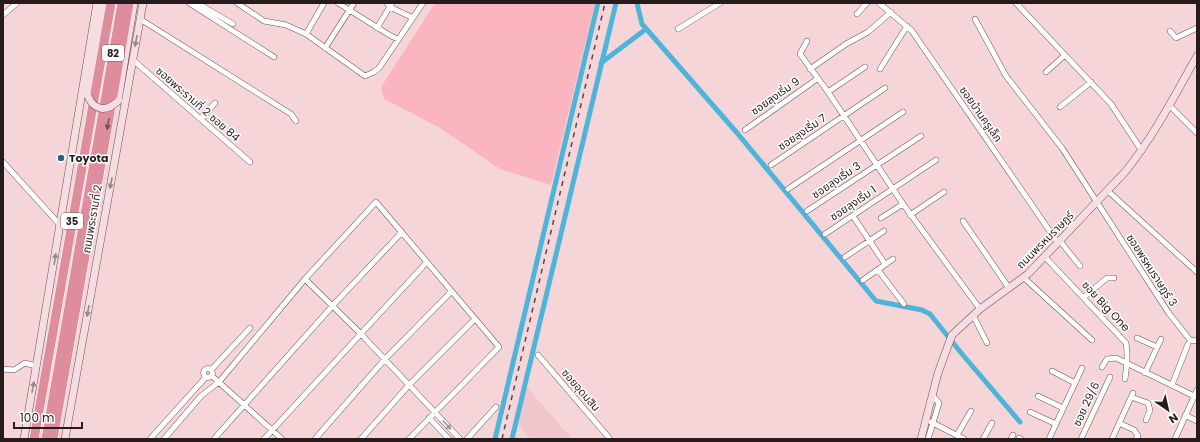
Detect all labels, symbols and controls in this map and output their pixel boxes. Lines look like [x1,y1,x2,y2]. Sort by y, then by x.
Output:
one-way arrow [133,35,139,47]
road number: 82 [102,45,124,61]
street label: ซอยพระรามที่ 2 ซอย 84 [152,63,244,145]
street label: ซอยลุงเริ่ม 9 [747,73,803,119]
street label: ซอยบ้านครูเล็ก [956,83,1006,145]
street label: ซอยลุงเริ่ม 7 [775,110,829,154]
one-way arrow [105,118,111,130]
place label: Toyota [69,150,108,166]
marker: Toyota [56,153,66,163]
street label: ซอยลุงเริ่ม 3 [808,158,864,202]
one-way arrow [108,177,114,189]
street label: ซอยลุงเริ่ม 1 [827,182,879,224]
street label: ถนนพระรามที่ 2 [78,183,106,255]
street label: ถนนพรหมราษฎร์ [1013,207,1078,272]
road number: 35 [61,213,83,229]
street label: ซอยพรหมราษฎร์ 3 [1123,231,1181,309]
one-way arrow [52,253,58,265]
street label: ซอย Big One [1078,277,1134,335]
one-way arrow [85,305,91,317]
street label: ซอยอุดมสิน [558,365,604,415]
street label: ซอย 29/6 [1069,379,1103,429]
one-way arrow [30,381,36,393]
north arrow [1148,390,1188,430]
scale bar [14,404,82,430]
text: 100 m [20,409,54,426]
text: N [1166,409,1181,427]
one-way arrow [443,420,452,430]

